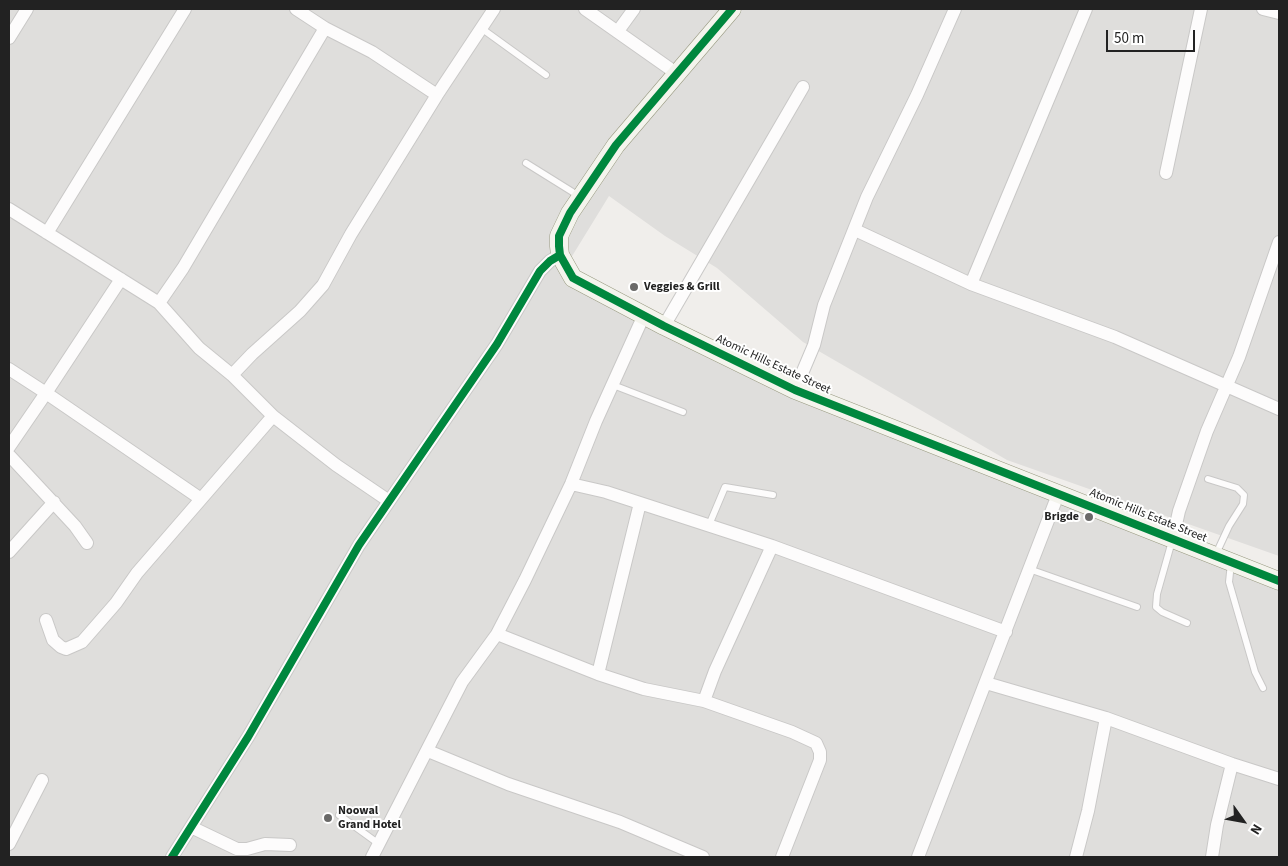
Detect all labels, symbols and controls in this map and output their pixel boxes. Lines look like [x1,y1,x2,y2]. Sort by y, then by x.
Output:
scale bar [1108,20,1197,52]
text: 50 m [1114,28,1144,49]
place label: Veggies & Grill [644,280,720,294]
marker: Veggies & Grill [628,281,640,293]
street label: Atomic Hills Estate Street [713,332,833,398]
street label: Atomic Hills Estate Street [1087,486,1209,546]
place label: Brigde [1044,510,1079,524]
marker: Brigde [1083,511,1095,523]
north arrow [1218,796,1268,846]
place label: Noowal Grand Hotel [338,804,401,832]
marker: Noowal Grand Hotel [322,812,334,824]
text: N [1245,820,1267,838]

